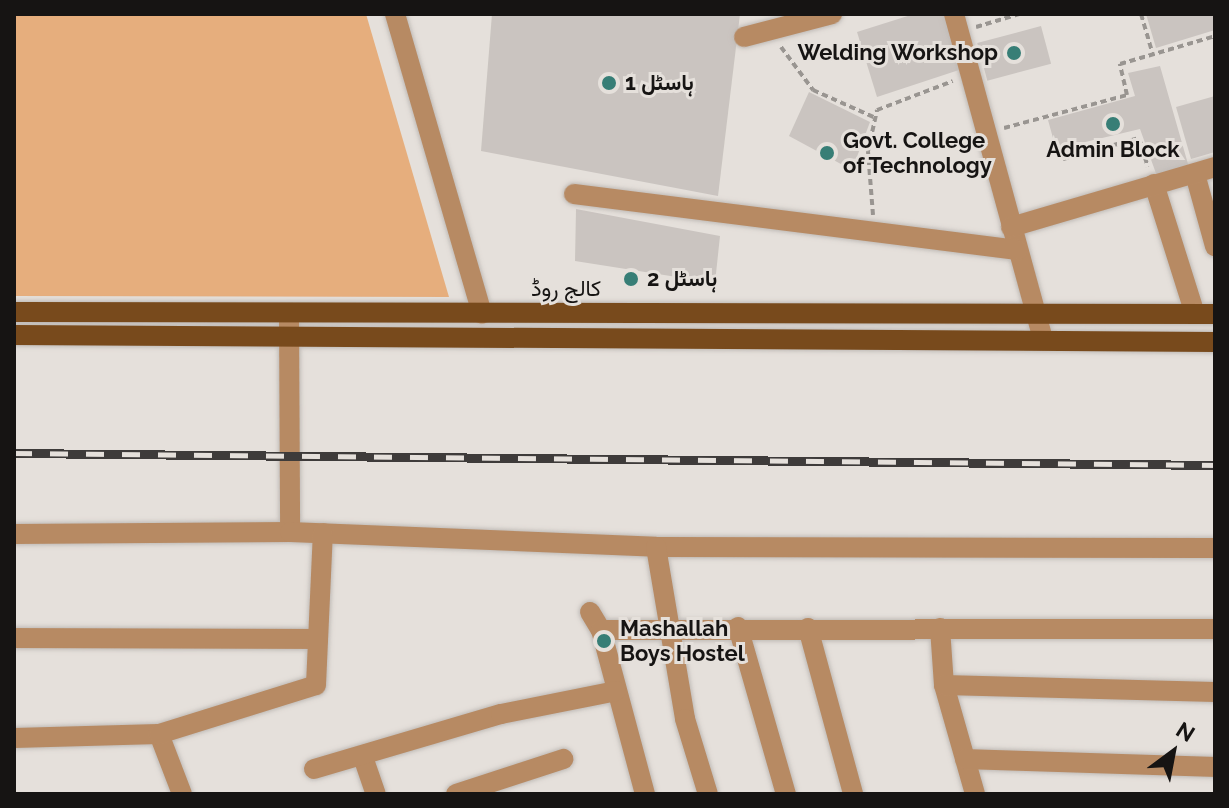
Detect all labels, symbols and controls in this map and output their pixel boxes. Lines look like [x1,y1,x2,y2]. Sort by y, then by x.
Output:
place label: Welding Workshop [797,40,998,66]
marker: Welding Workshop [1005,44,1023,62]
place label: ہاسٹل 1 [625,70,694,96]
marker: ہاسٹل 1 [600,74,618,92]
marker: Admin Block [1104,115,1122,133]
place label: Govt. College of Technology [843,127,993,178]
place label: Admin Block [1046,137,1180,163]
marker: Govt. College of Technology [818,144,836,162]
place label: ہاسٹل 2 [647,266,717,292]
marker: ہاسٹل 2 [622,270,640,288]
street label: کالج روڈ [531,276,601,302]
place label: Mashallah Boys Hostel [620,615,745,666]
marker: Mashallah Boys Hostel [595,632,613,650]
north arrow [1133,712,1213,792]
text: N [1172,716,1200,747]

